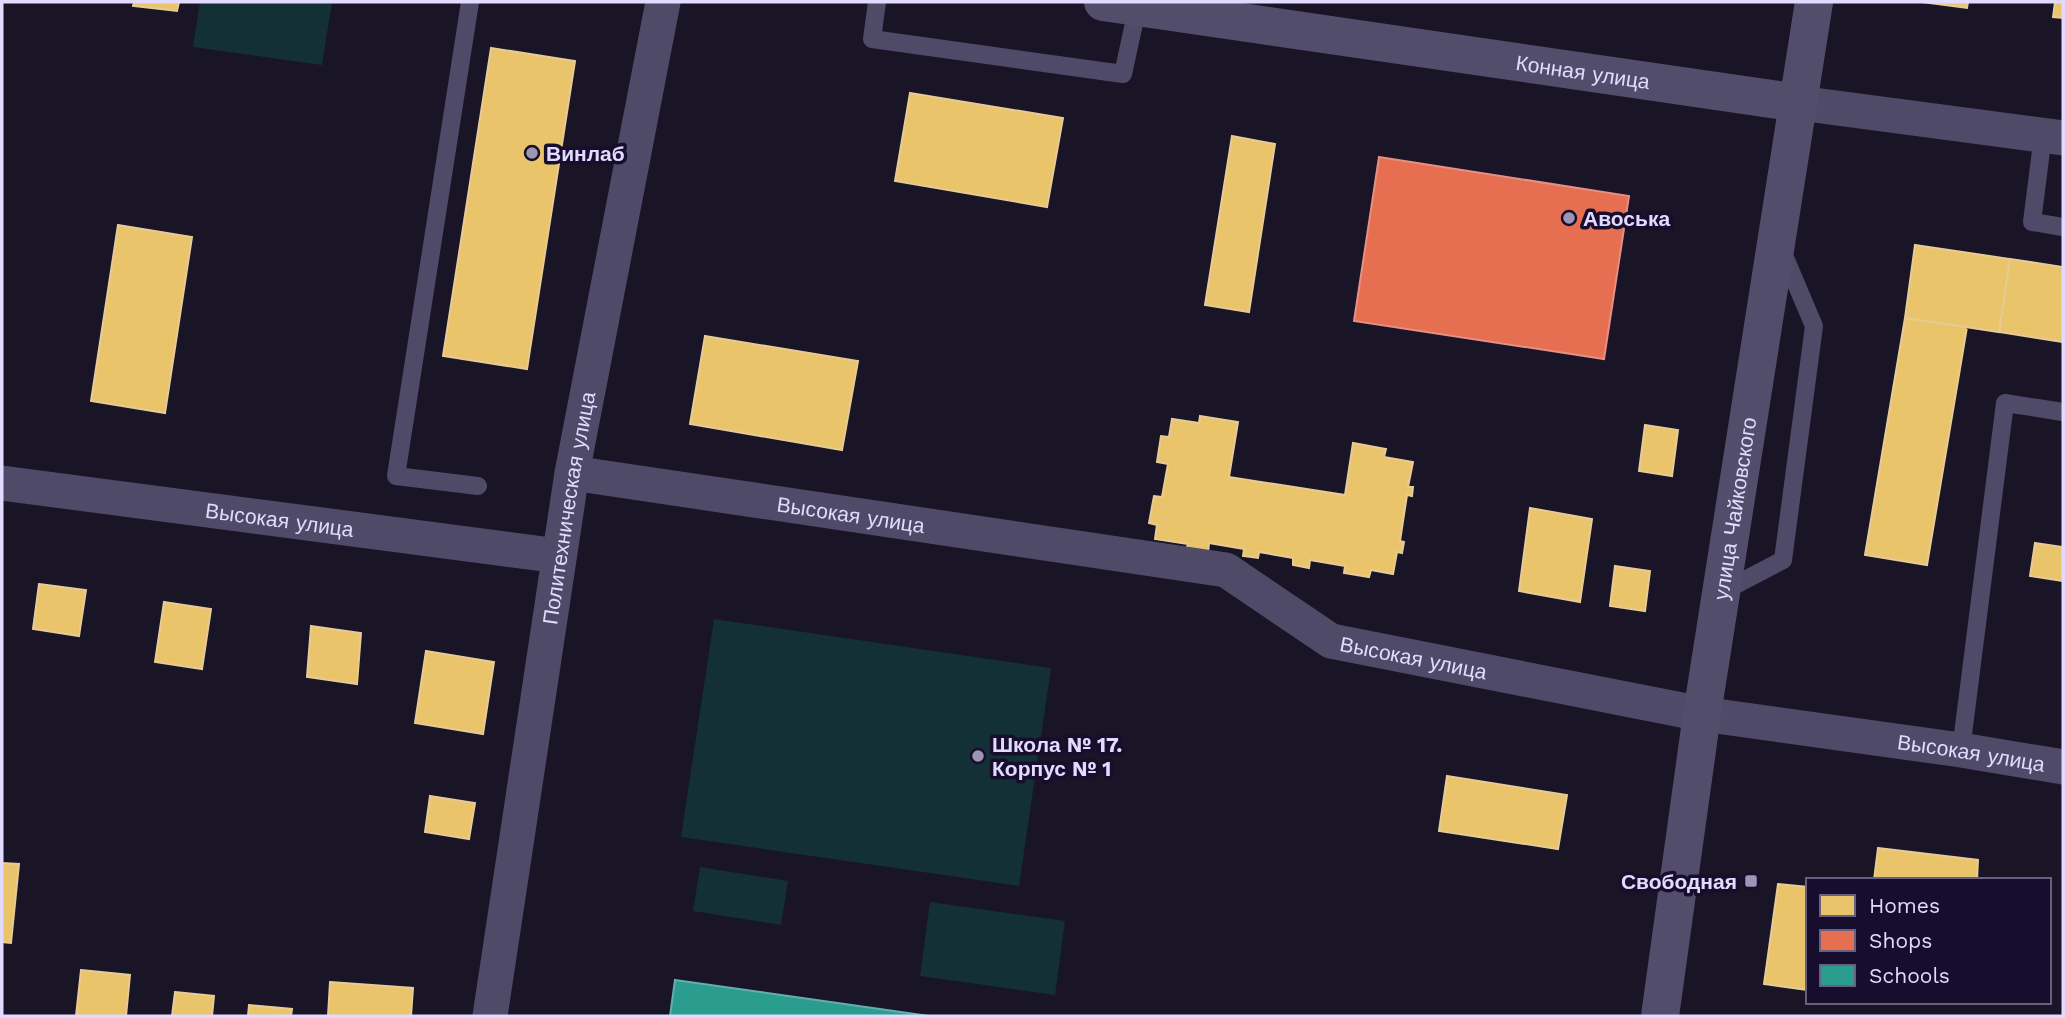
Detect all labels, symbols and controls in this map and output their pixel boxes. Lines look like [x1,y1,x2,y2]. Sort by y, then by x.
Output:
street label: Конная улица [1514,50,1652,94]
place label: Винлаб [546,141,625,166]
marker: Винлаб [524,145,540,161]
place label: Авоська [1583,206,1670,231]
marker: Авоська [1561,210,1577,226]
street label: Политехническая улица [537,389,600,626]
street label: улица Чайковского [1708,415,1761,602]
street label: Высокая улица [775,491,927,538]
street label: Высокая улица [204,497,356,542]
street label: Высокая улица [1338,631,1489,684]
street label: Высокая улица [1896,729,2047,776]
place label: Школа № 17. Корпус № 1 [992,732,1122,781]
marker: Школа № 17. Корпус № 1 [970,748,986,764]
place label: Свободная [1621,869,1737,894]
marker: Свободная [1743,873,1759,889]
legend [1806,878,2051,1004]
text: Homes [1869,893,1940,918]
text: Shops [1869,928,1932,953]
text: Schools [1869,963,1950,988]

